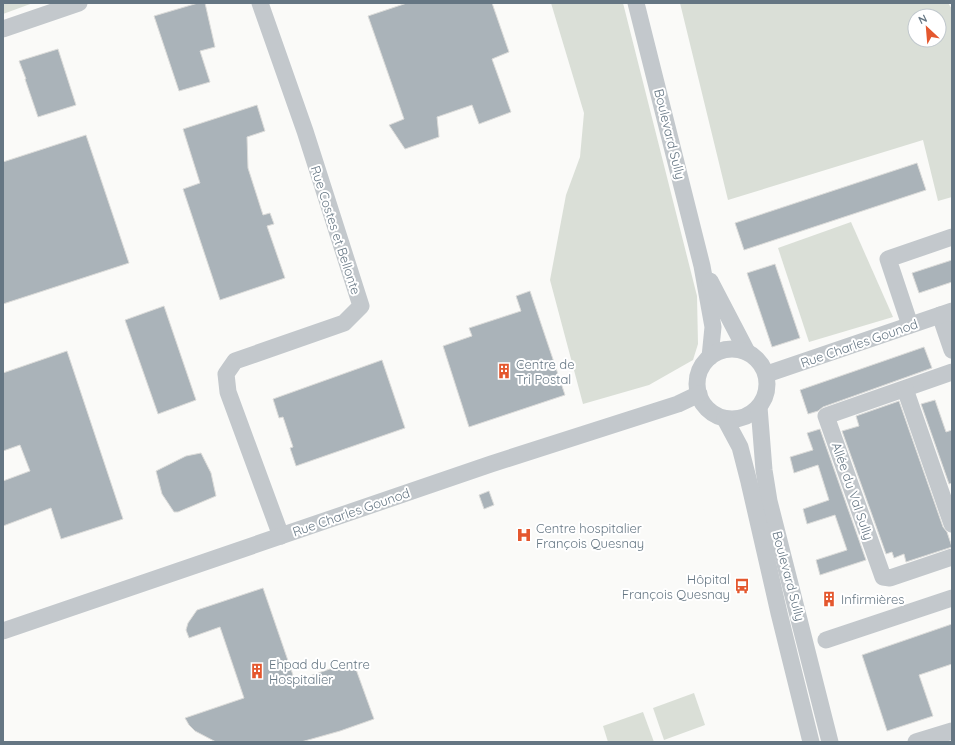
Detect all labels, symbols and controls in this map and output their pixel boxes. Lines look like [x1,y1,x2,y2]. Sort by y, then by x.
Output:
north arrow [907,8,947,48]
text: N [916,11,929,27]
street label: Boulevard Sully [651,87,689,181]
street label: Rue Costes et Bellonte [308,163,364,297]
street label: Rue Charles Gounod [798,315,920,371]
place label: Centre de Tri Postal [516,356,575,387]
building icon: Centre de Tri Postal [495,362,513,380]
street label: Allée du Val Sully [829,440,877,542]
street label: Rue Charles Gounod [290,484,412,540]
place label: Centre hospitalier François Quesnay [536,520,644,551]
hospital icon: Centre hospitalier François Quesnay [515,526,533,544]
street label: Boulevard Sully [769,529,809,623]
place label: Hôpital François Quesnay [622,571,730,602]
bus stop icon: Hôpital François Quesnay [733,577,751,595]
building icon: Infirmières [820,590,838,608]
place label: Infirmières [841,591,904,607]
place label: Ehpad du Centre Hospitalier [269,656,370,687]
building icon: Ehpad du Centre Hospitalier [248,662,266,680]

